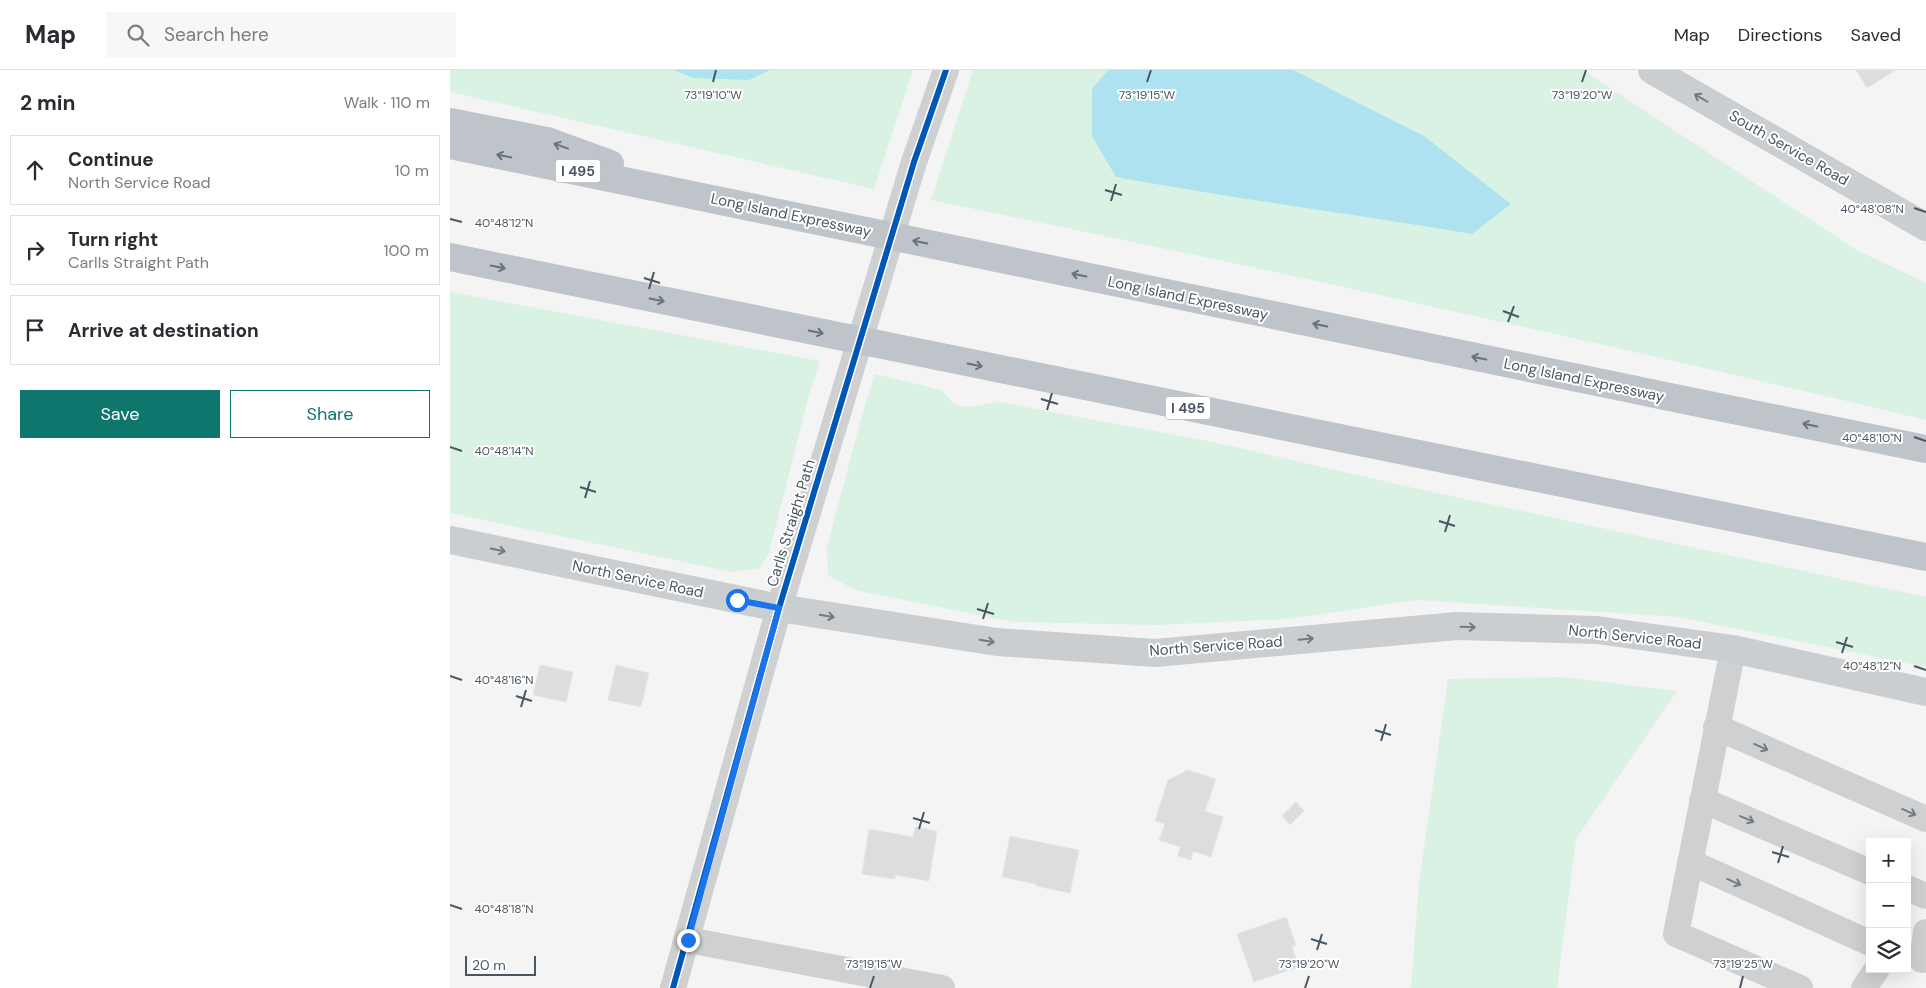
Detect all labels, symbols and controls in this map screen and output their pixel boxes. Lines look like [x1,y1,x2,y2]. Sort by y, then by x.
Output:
search box [106,12,456,57]
text: Map [25,19,76,50]
icon: search [124,21,152,49]
text: Search here [164,22,269,47]
text: Map [1674,23,1710,47]
text: Directions [1738,23,1823,47]
text: Saved [1851,23,1901,47]
text: 73°19'10"W [684,87,742,103]
text: 73°19'15"W [1119,87,1176,103]
text: 73°19'20"W [1552,87,1613,103]
text: 2 min [20,89,76,117]
text: Walk · 110 m [344,92,430,113]
one-way arrow [1695,93,1709,103]
street label: South Service Road [1726,106,1852,190]
one-way arrow [554,141,570,150]
text: Continue [68,147,154,172]
one-way arrow [497,151,513,160]
icon: ahead [21,156,49,184]
text: 10 m [395,160,429,181]
road number: I 495 [556,160,600,182]
text: North Service Road [68,172,211,193]
street label: Long Island Expressway [709,188,874,242]
text: 40°48'08"N [1840,201,1904,217]
text: 40°48'12"N [475,215,533,231]
text: Turn right [68,227,158,252]
icon: right [21,236,49,264]
one-way arrow [912,237,928,246]
text: 100 m [384,240,429,261]
text: Carlls Straight Path [68,252,209,273]
one-way arrow [489,263,505,272]
one-way arrow [1071,270,1087,279]
street label: Long Island Expressway [1106,271,1271,325]
one-way arrow [649,295,665,305]
icon: arrive [21,316,49,344]
text: Arrive at destination [68,318,259,343]
one-way arrow [1312,320,1328,329]
one-way arrow [808,328,824,337]
one-way arrow [1471,353,1487,362]
street label: Long Island Expressway [1502,353,1667,407]
one-way arrow [967,360,983,370]
button: Save [20,390,220,438]
button: Share [230,390,430,438]
road number: I 495 [1166,396,1210,419]
one-way arrow [1802,420,1818,430]
text: 40°48'10"N [1842,430,1902,446]
text: 40°48'14"N [475,443,533,459]
street label: Carlls Straight Path [762,457,820,589]
one-way arrow [489,545,505,555]
street label: North Service Road [571,555,705,603]
route start [726,589,749,612]
one-way arrow [818,611,834,621]
street label: North Service Road [1568,620,1702,654]
one-way arrow [1460,622,1476,631]
street label: North Service Road [1149,631,1283,661]
one-way arrow [1298,635,1314,644]
one-way arrow [979,636,995,646]
text: 40°48'12"N [1843,658,1901,674]
text: 40°48'16"N [474,672,534,688]
one-way arrow [1753,742,1768,752]
one-way arrow [1901,807,1916,817]
one-way arrow [1739,816,1754,825]
map controls [1866,838,1911,973]
button: + [1866,838,1911,883]
one-way arrow [1726,878,1741,888]
button: − [1866,883,1911,928]
text: 40°48'18"N [475,901,533,917]
button: layers [1866,928,1911,973]
route end [677,929,700,952]
scale bar [465,953,536,976]
text: 20 m [472,956,506,974]
text: 73°19'15"W [846,956,903,972]
text: 73°19'20"W [1279,956,1340,972]
text: 73°19'25"W [1713,956,1773,972]

